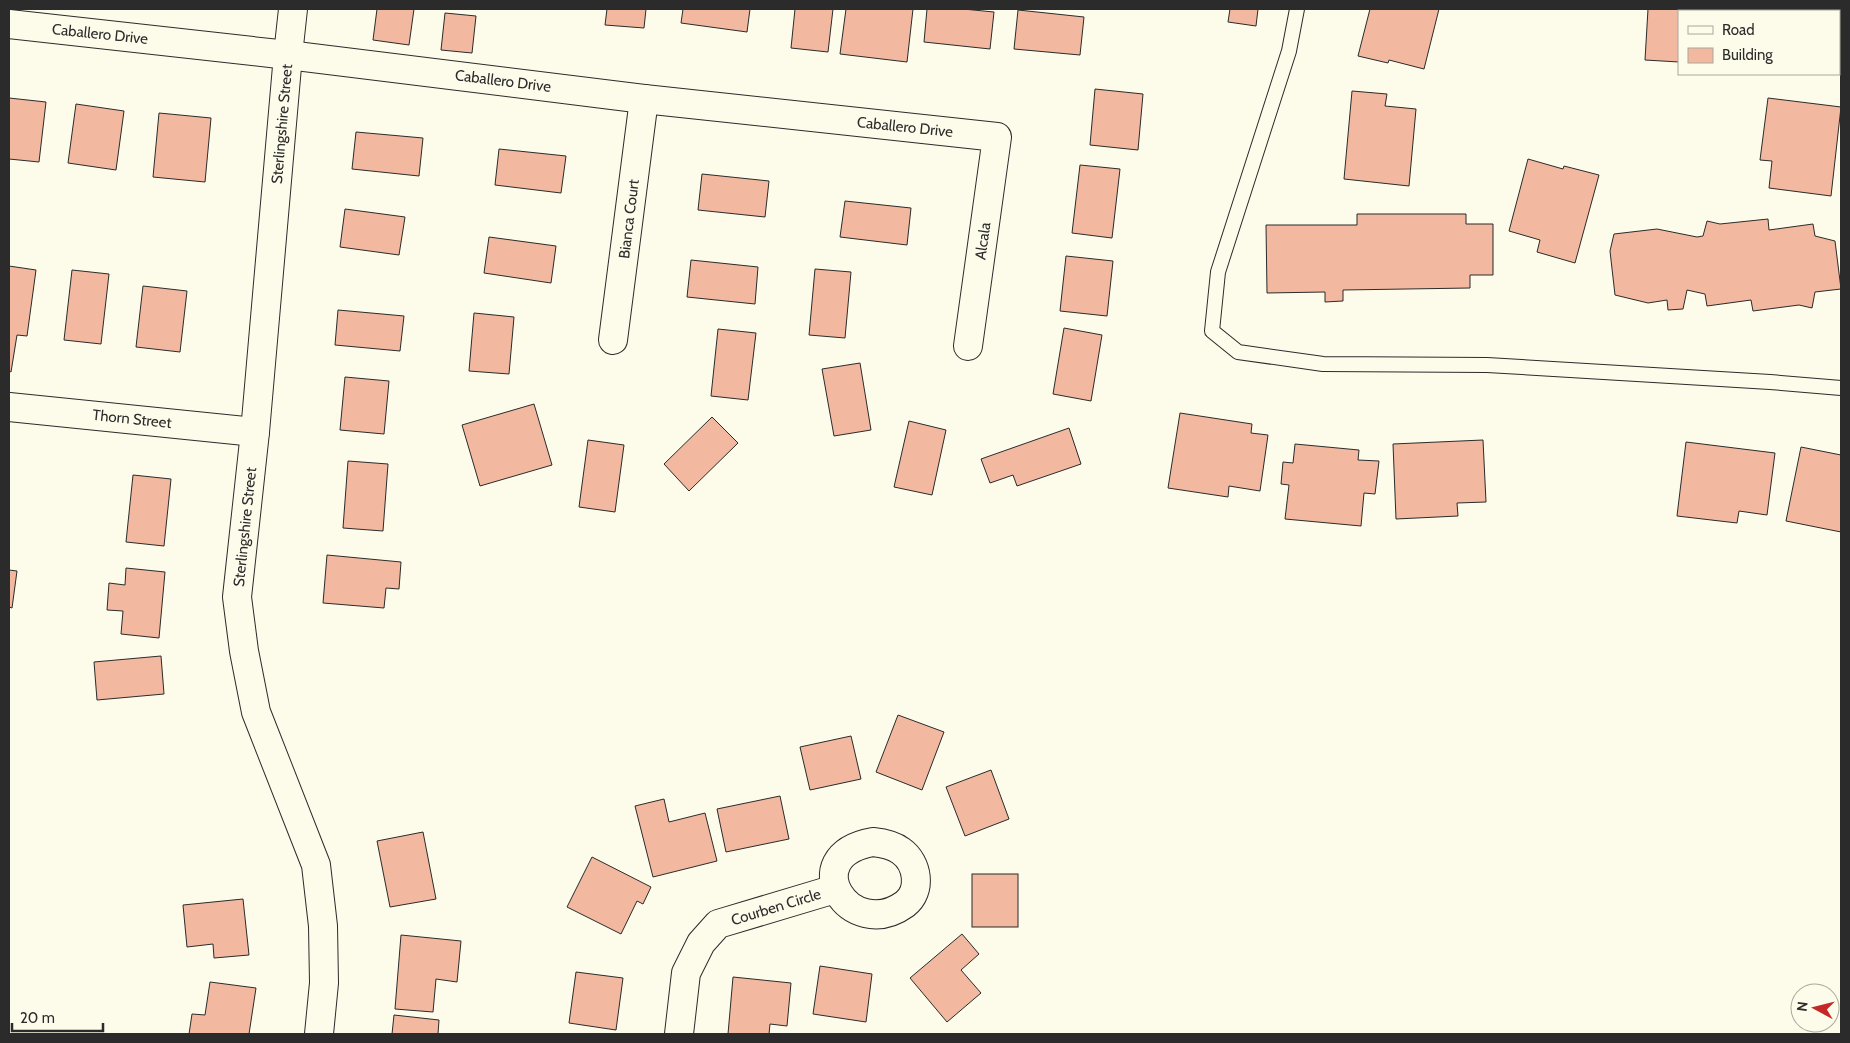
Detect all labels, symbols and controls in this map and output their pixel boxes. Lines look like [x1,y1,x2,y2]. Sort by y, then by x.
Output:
legend [1678,10,1840,75]
street label: Caballero Drive [51,20,149,48]
text: Road [1722,21,1755,39]
text: Building [1722,46,1773,64]
street label: Sterlingshire Street [268,63,296,185]
street label: Caballero Drive [454,66,552,96]
street label: Caballero Drive [856,113,954,141]
street label: Bianca Court [615,178,643,260]
street label: Alcala [971,220,995,261]
street label: Thorn Street [92,406,172,432]
street label: Sterlingshire Street [230,466,260,588]
street label: Courben Circle [729,885,823,929]
north arrow [1790,983,1840,1033]
scale bar [12,1000,104,1032]
text: N [1793,1000,1812,1012]
text: 20 m [20,1009,55,1027]

